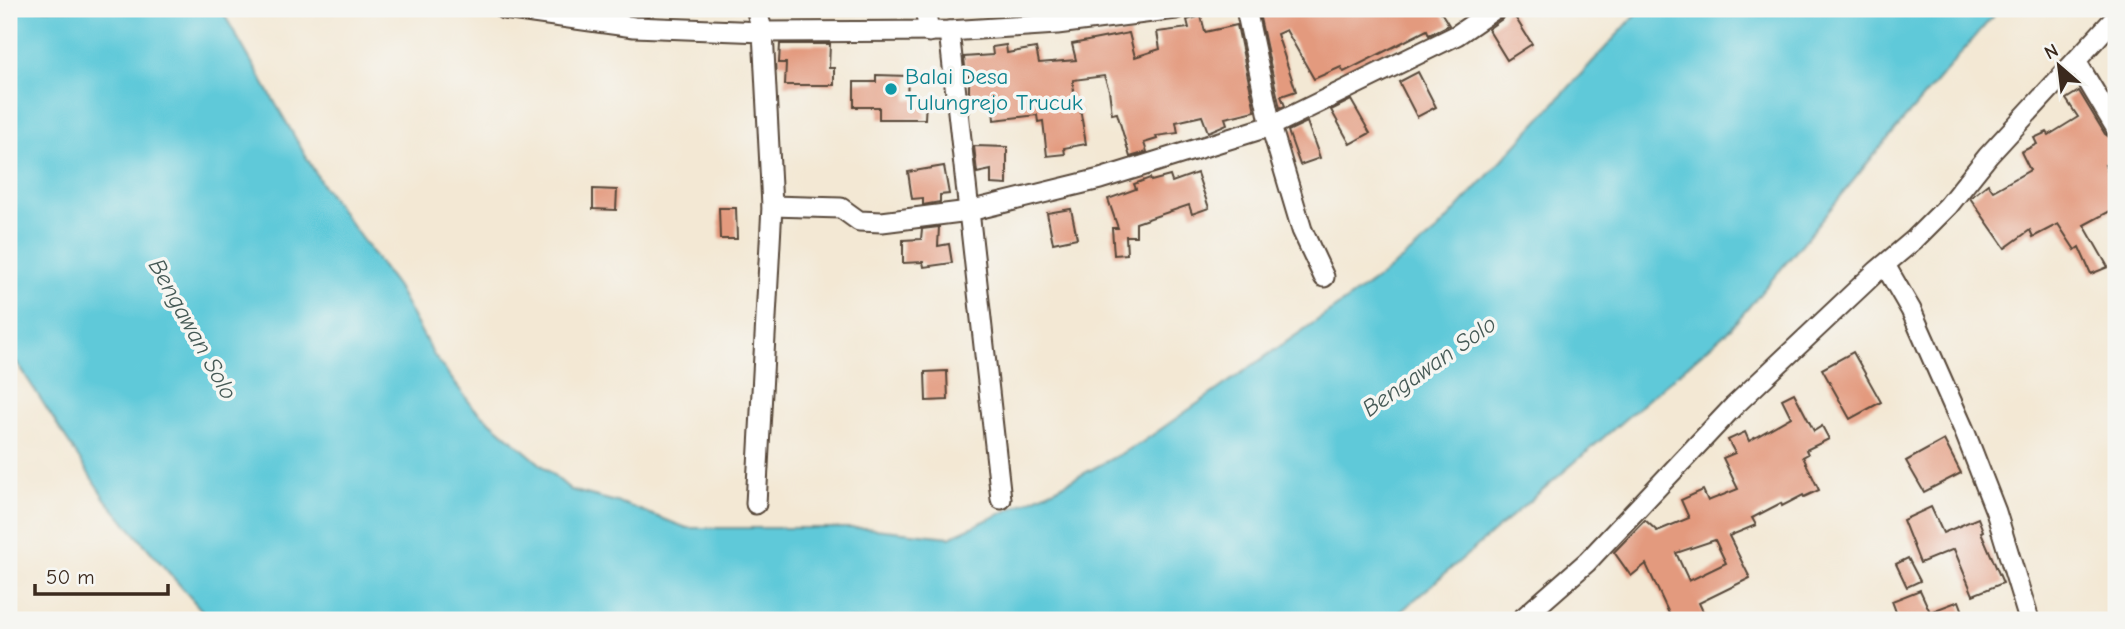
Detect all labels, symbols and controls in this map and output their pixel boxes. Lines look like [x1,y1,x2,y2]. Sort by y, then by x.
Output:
north arrow [2024,32,2094,102]
text: N [2041,39,2062,64]
place label: Balai Desa Tulungrejo Trucuk [905,63,1083,116]
marker: Balai Desa Tulungrejo Trucuk [883,81,899,97]
water label: Bengawan Solo [143,254,243,404]
water label: Bengawan Solo [1357,310,1501,422]
scale bar [35,552,168,596]
text: 50 m [46,565,95,589]

